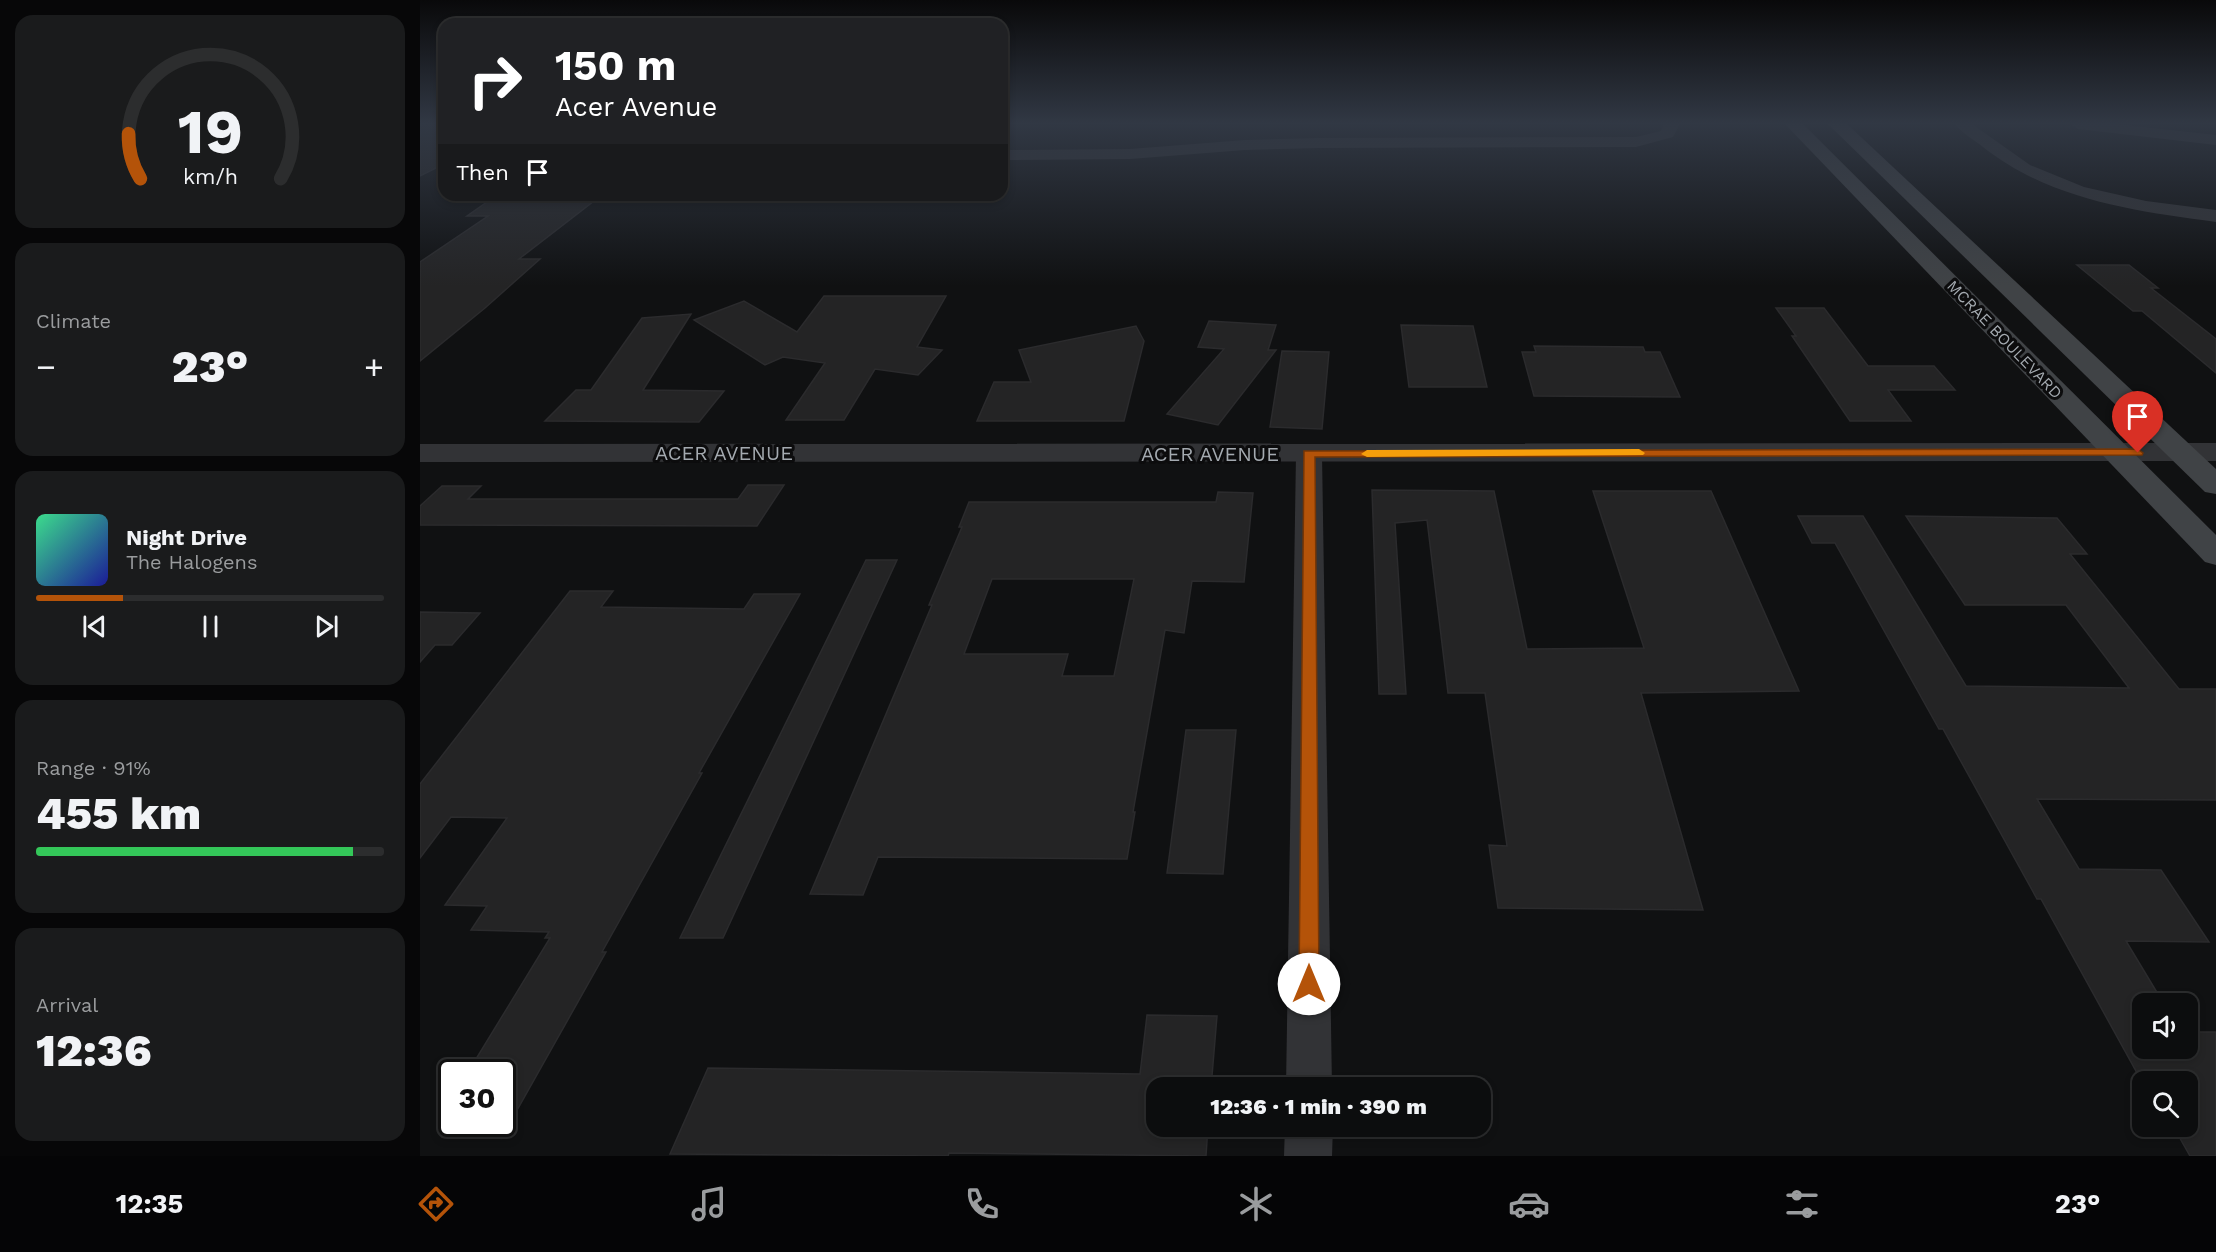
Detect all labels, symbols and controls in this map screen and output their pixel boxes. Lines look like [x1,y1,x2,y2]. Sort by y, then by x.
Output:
text: 150 m [555,41,676,90]
icon: right [456,42,534,120]
text: Acer Avenue [555,91,717,123]
text: 19 [177,95,243,168]
icon: arrive [521,156,554,189]
text: Then [456,160,509,185]
text: km/h [182,164,238,189]
street label: MCRAE BOULEVARD [1943,276,2066,402]
text: Climate [36,309,111,333]
text: 23° [172,340,248,393]
text: − [36,347,56,386]
text: + [364,347,384,386]
pin [2112,391,2163,453]
icon: arrive [2121,400,2154,433]
street label: ACER AVENUE [655,441,793,465]
street label: ACER AVENUE [1141,442,1279,466]
text: Night Drive [126,525,247,550]
text: The Halogens [126,550,258,574]
icon: previous [78,610,111,643]
icon: pause [194,610,227,643]
icon: next [310,610,343,643]
text: Range · 91% [36,756,151,780]
text: 455 km [36,787,201,840]
position arrow [1277,952,1341,1016]
text: Arrival [36,993,98,1017]
map controls [2132,993,2198,1137]
button: sound [2132,993,2198,1059]
text: 12:36 [36,1024,152,1077]
speed limit sign: 30 [438,1059,516,1137]
button: search [2132,1071,2198,1137]
text: 12:36 · 1 min · 390 m [1210,1094,1427,1119]
icon: directions [415,1183,457,1225]
icon: music [688,1183,730,1225]
icon: phone [961,1183,1003,1225]
icon: climate [1235,1183,1277,1225]
icon: car [1508,1183,1550,1225]
icon: filters [1781,1183,1823,1225]
text: 12:35 [116,1188,183,1220]
text: 23° [2055,1188,2100,1220]

